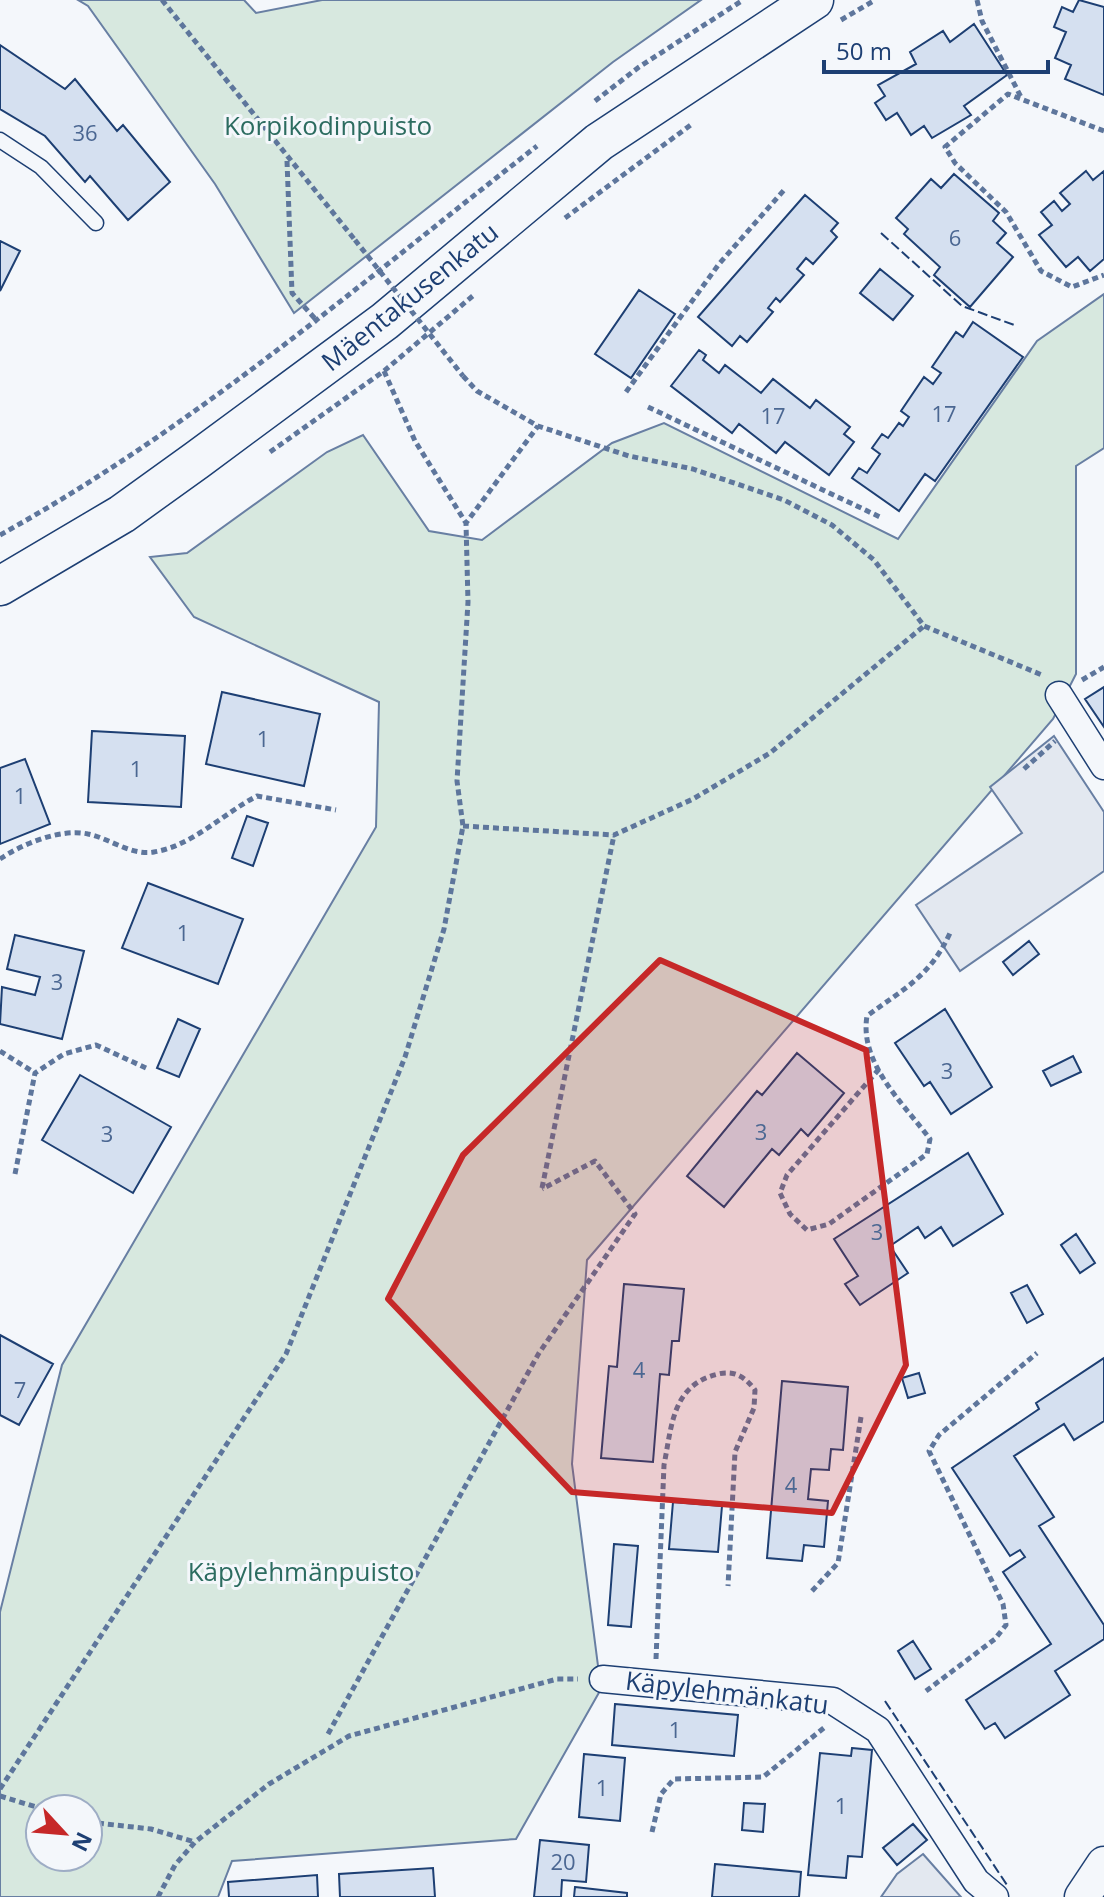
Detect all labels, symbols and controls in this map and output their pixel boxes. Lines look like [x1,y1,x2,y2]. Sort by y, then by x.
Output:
scale bar [824,24,1048,74]
text: 50 m [836,34,892,67]
park label: Korpikodinpuisto [224,107,432,143]
house number: 36 [72,117,98,147]
street label: Mäentakusenkatu [313,214,505,379]
house number: 6 [949,222,961,252]
house number: 17 [931,398,957,428]
house number: 17 [760,400,786,430]
house number: 1 [257,723,269,753]
house number: 1 [130,753,142,783]
house number: 1 [14,780,26,810]
house number: 1 [177,917,189,947]
house number: 3 [51,966,63,996]
house number: 3 [941,1055,953,1085]
house number: 3 [755,1116,767,1146]
house number: 3 [101,1118,113,1148]
house number: 3 [871,1216,883,1246]
house number: 4 [633,1354,646,1384]
house number: 7 [14,1374,26,1404]
house number: 4 [785,1469,798,1499]
park label: Käpylehmänpuisto [188,1553,414,1589]
street label: Käpylehmänkatu [624,1662,831,1722]
house number: 1 [669,1714,681,1744]
house number: 1 [596,1772,608,1802]
house number: 1 [835,1790,847,1820]
north arrow [24,1793,104,1873]
text: N [65,1828,100,1857]
house number: 20 [550,1846,576,1876]

